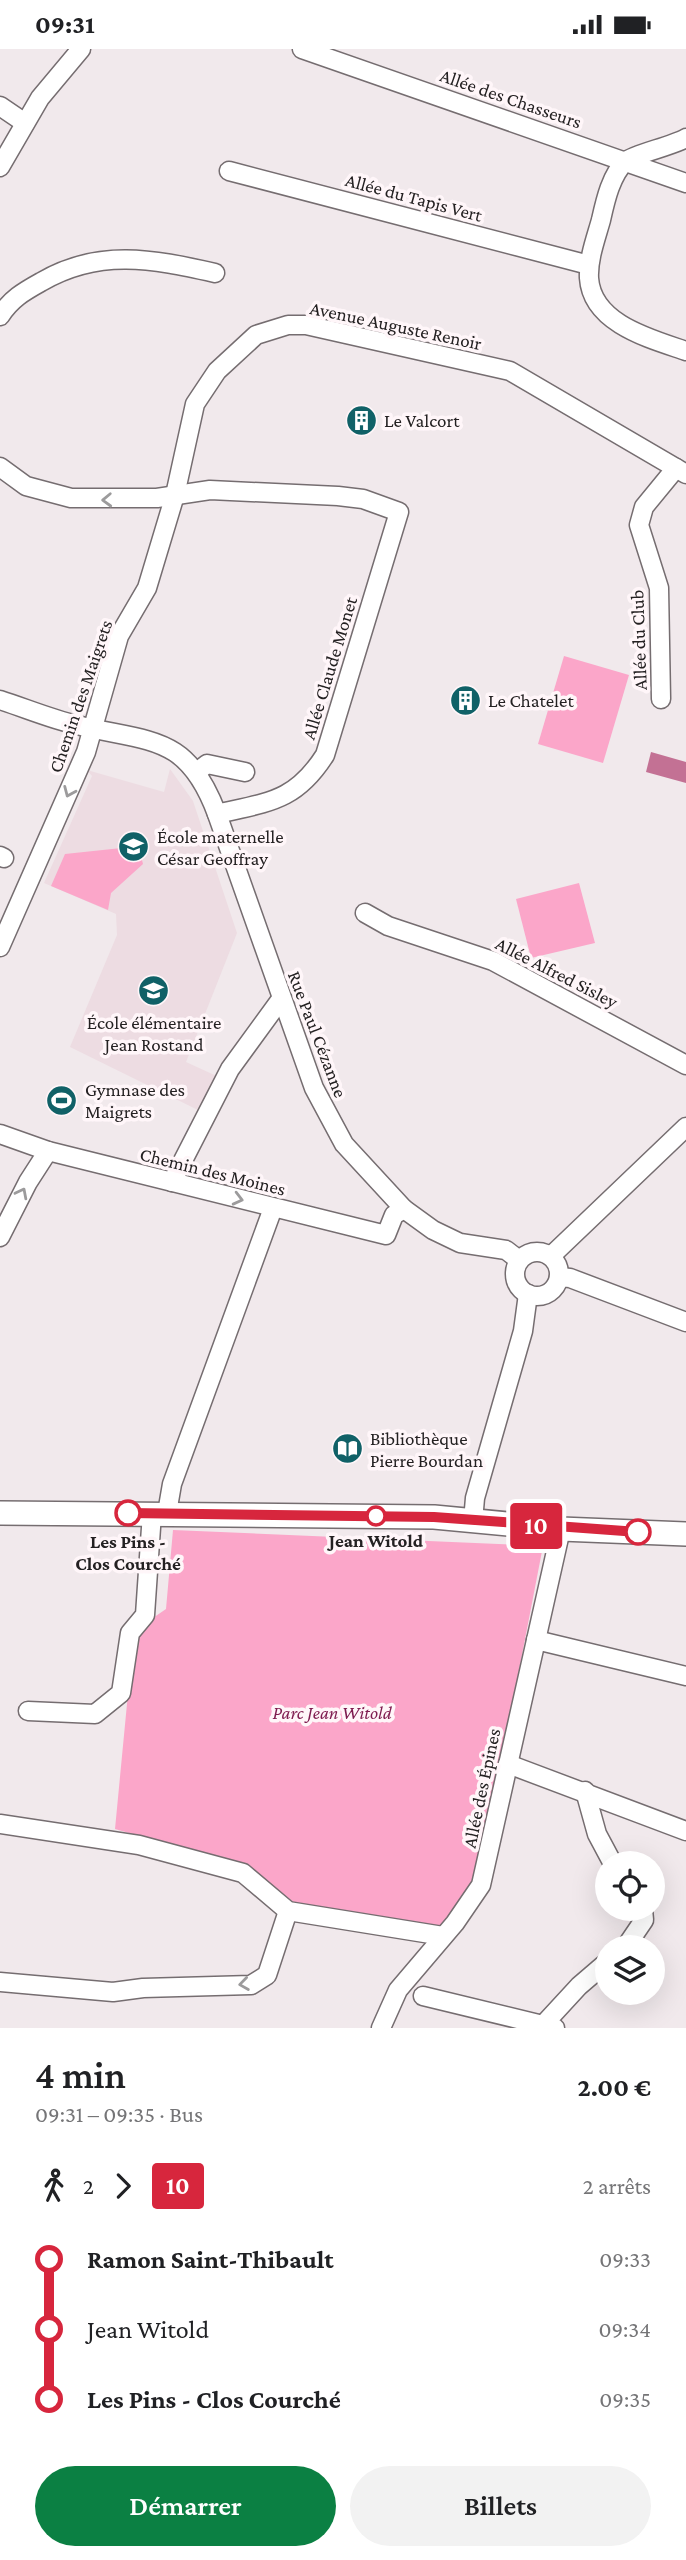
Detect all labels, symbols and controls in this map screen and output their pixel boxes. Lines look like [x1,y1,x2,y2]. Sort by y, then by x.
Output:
text: 09:31 [35,10,95,39]
street label: Allée des Chasseurs [437,64,584,133]
street label: Allée du Tapis Vert [343,169,485,226]
street label: Avenue Auguste Renoir [308,297,484,354]
building icon: Le Valcort [344,403,378,437]
place label: Le Valcort [384,410,460,431]
one-way arrow [102,492,112,508]
street label: Allée du Club [626,589,651,691]
street label: Allée Claude Monet [298,594,361,742]
street label: Chemin des Maigrets [44,617,116,775]
building icon: Le Chatelet [448,683,482,717]
place label: Le Chatelet [488,690,574,711]
one-way arrow [63,785,77,798]
place label: École maternelle César Geoffray [157,826,284,869]
school or university icon: École maternelle César Geoffray [117,830,151,864]
street label: Allée Alfred Sisley [492,933,621,1012]
street label: Rue Paul Cézanne [284,968,351,1101]
school or university icon: École élémentaire Jean Rostand [137,974,171,1008]
place label: École élémentaire Jean Rostand [87,1012,221,1055]
place label: Gymnase des Maigrets [85,1079,185,1122]
sports icon: Gymnase des Maigrets [45,1083,79,1117]
street label: Chemin des Moines [138,1143,288,1200]
one-way arrow [14,1188,28,1200]
one-way arrow [232,1191,244,1205]
place label: Bibliothèque Pierre Bourdan [370,1428,483,1471]
library icon: Bibliothèque Pierre Bourdan [330,1432,364,1466]
marker: Les Pins - Clos Courché [115,1500,141,1526]
line badge: 10 [504,1503,568,1549]
marker: Jean Witold [366,1506,386,1526]
text: 10 [524,1512,548,1539]
unlabelled marker [625,1519,651,1545]
place label: Jean Witold [327,1530,424,1551]
place label: Les Pins - Clos Courché [75,1531,181,1574]
park label: Parc Jean Witold [272,1702,393,1723]
street label: Allée des Épines [459,1726,504,1850]
map controls [595,1851,665,2005]
button: locate [595,1851,665,1921]
button: layers [595,1935,665,2005]
one-way arrow [238,1976,250,1991]
text: 4 min [35,2054,126,2096]
text: 2.00 € [577,2073,651,2102]
text: 09:31 – 09:35 · Bus [35,2101,203,2127]
icon: walk [35,2167,73,2205]
icon: forward [104,2167,142,2205]
text: 10 [166,2172,190,2199]
text: 2 [83,2173,94,2199]
text: 2 arrêts [583,2173,651,2199]
text: Ramon Saint-Thibault [87,2245,334,2274]
text: 09:33 [599,2246,651,2272]
text: Jean Witold [87,2315,209,2344]
text: 09:34 [598,2316,651,2342]
text: Les Pins - Clos Courché [87,2385,341,2414]
text: 09:35 [599,2386,651,2412]
button: Démarrer [35,2466,336,2546]
button: Billets [350,2466,651,2546]

